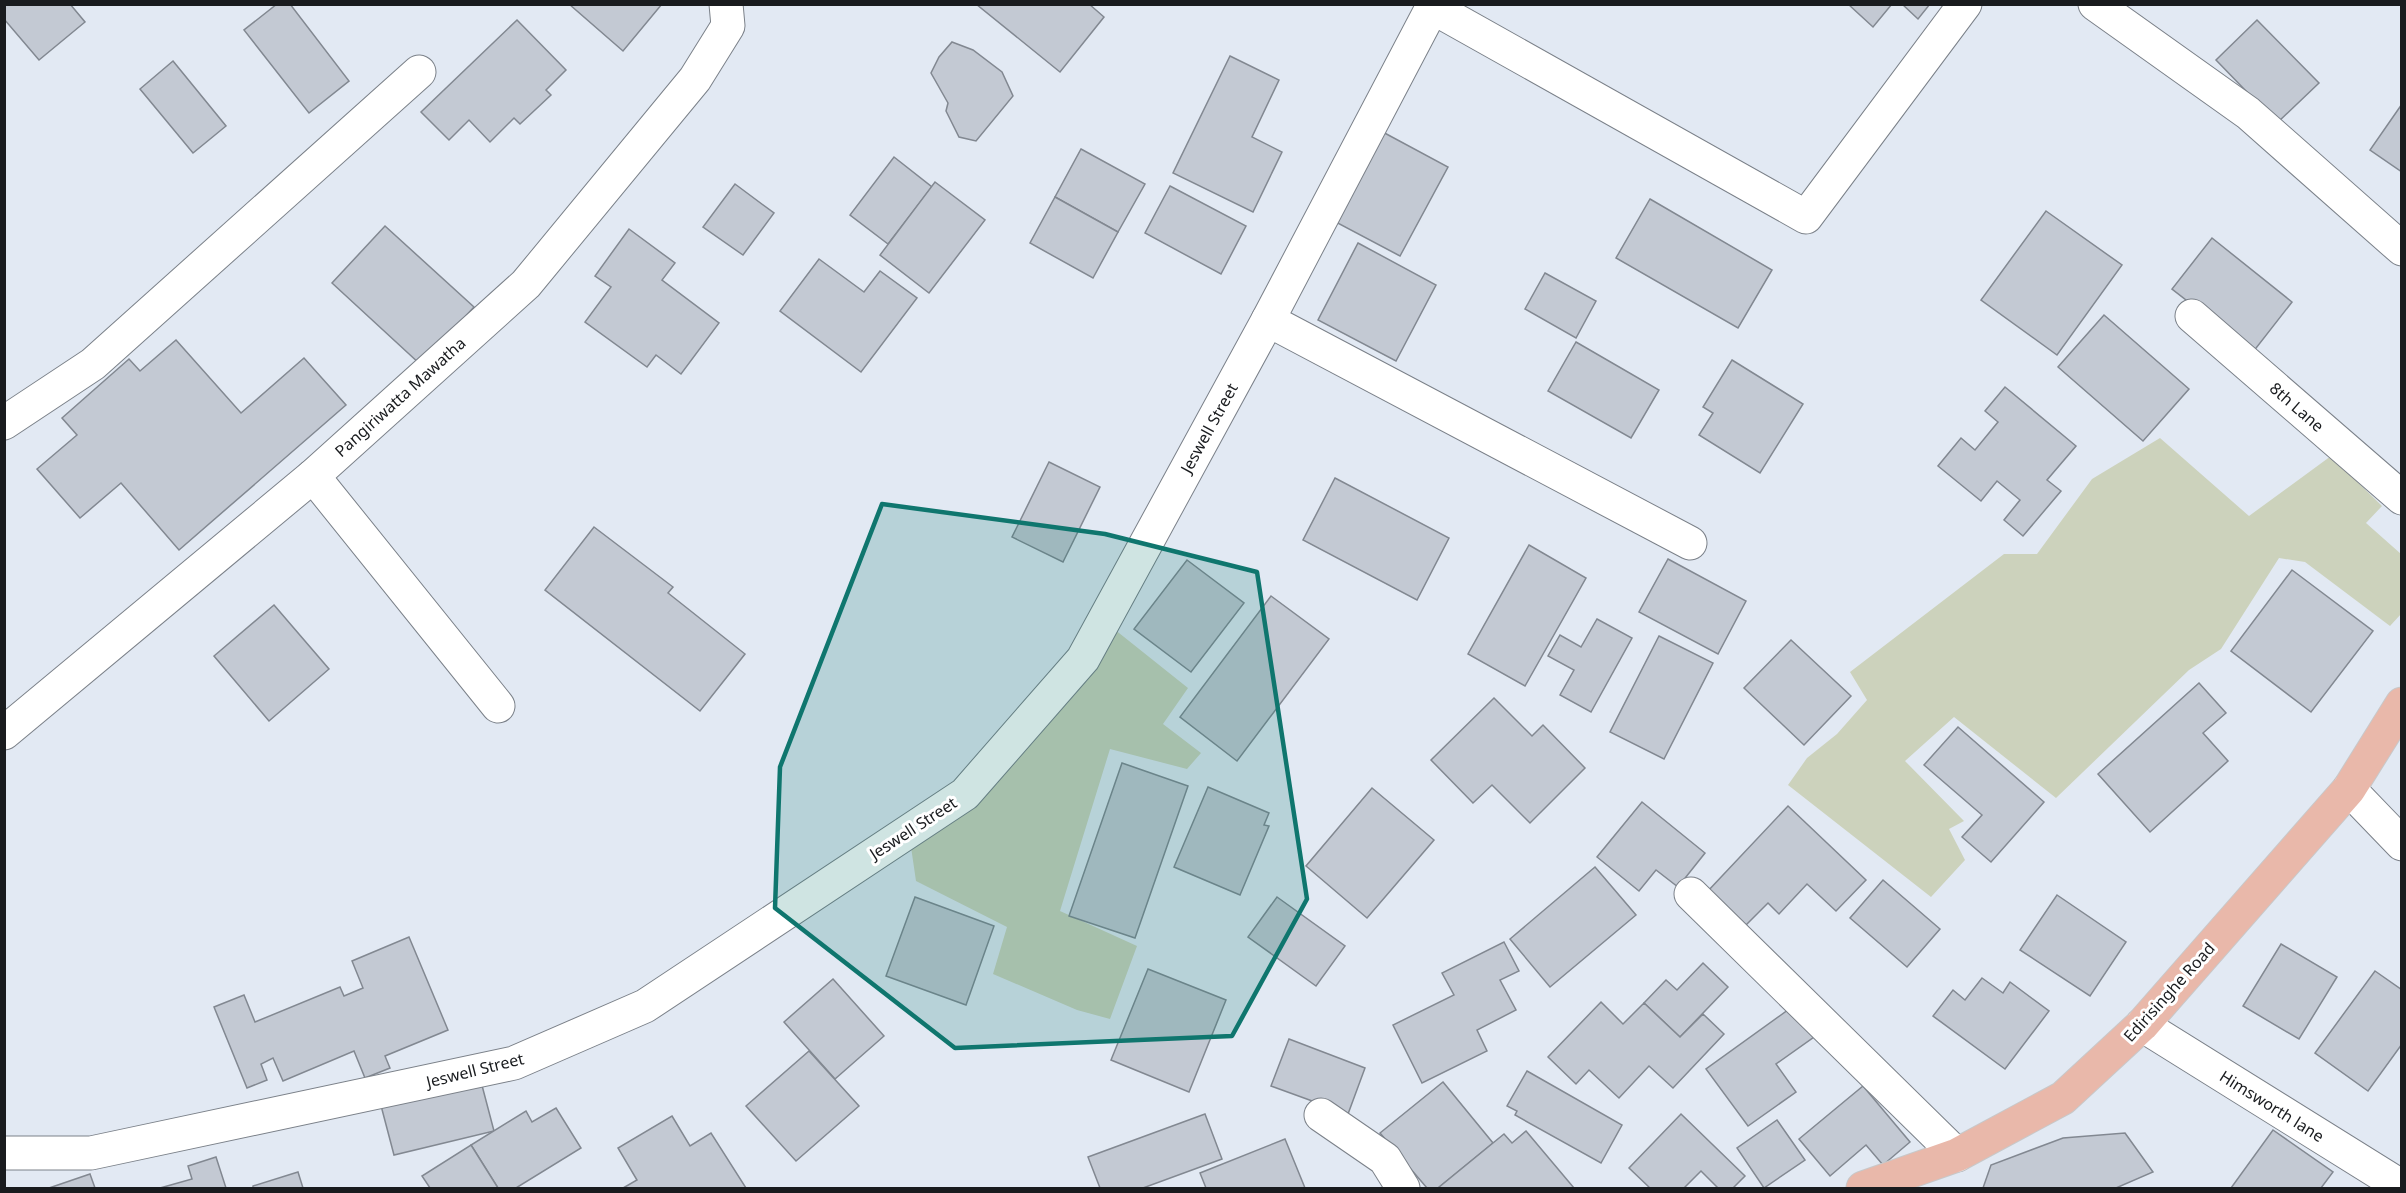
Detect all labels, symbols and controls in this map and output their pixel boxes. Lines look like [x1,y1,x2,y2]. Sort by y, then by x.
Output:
street label: Pangiriwatta Mawatha [330,332,470,462]
street label: 8th Lane [2265,377,2329,437]
street label: Jeswell Street [1174,379,1243,479]
street label: Jeswell Street [864,791,961,865]
street label: Edirisinghe Road [2118,938,2220,1046]
street label: Jeswell Street [422,1047,526,1093]
street label: Himsworth lane [2216,1065,2328,1147]

